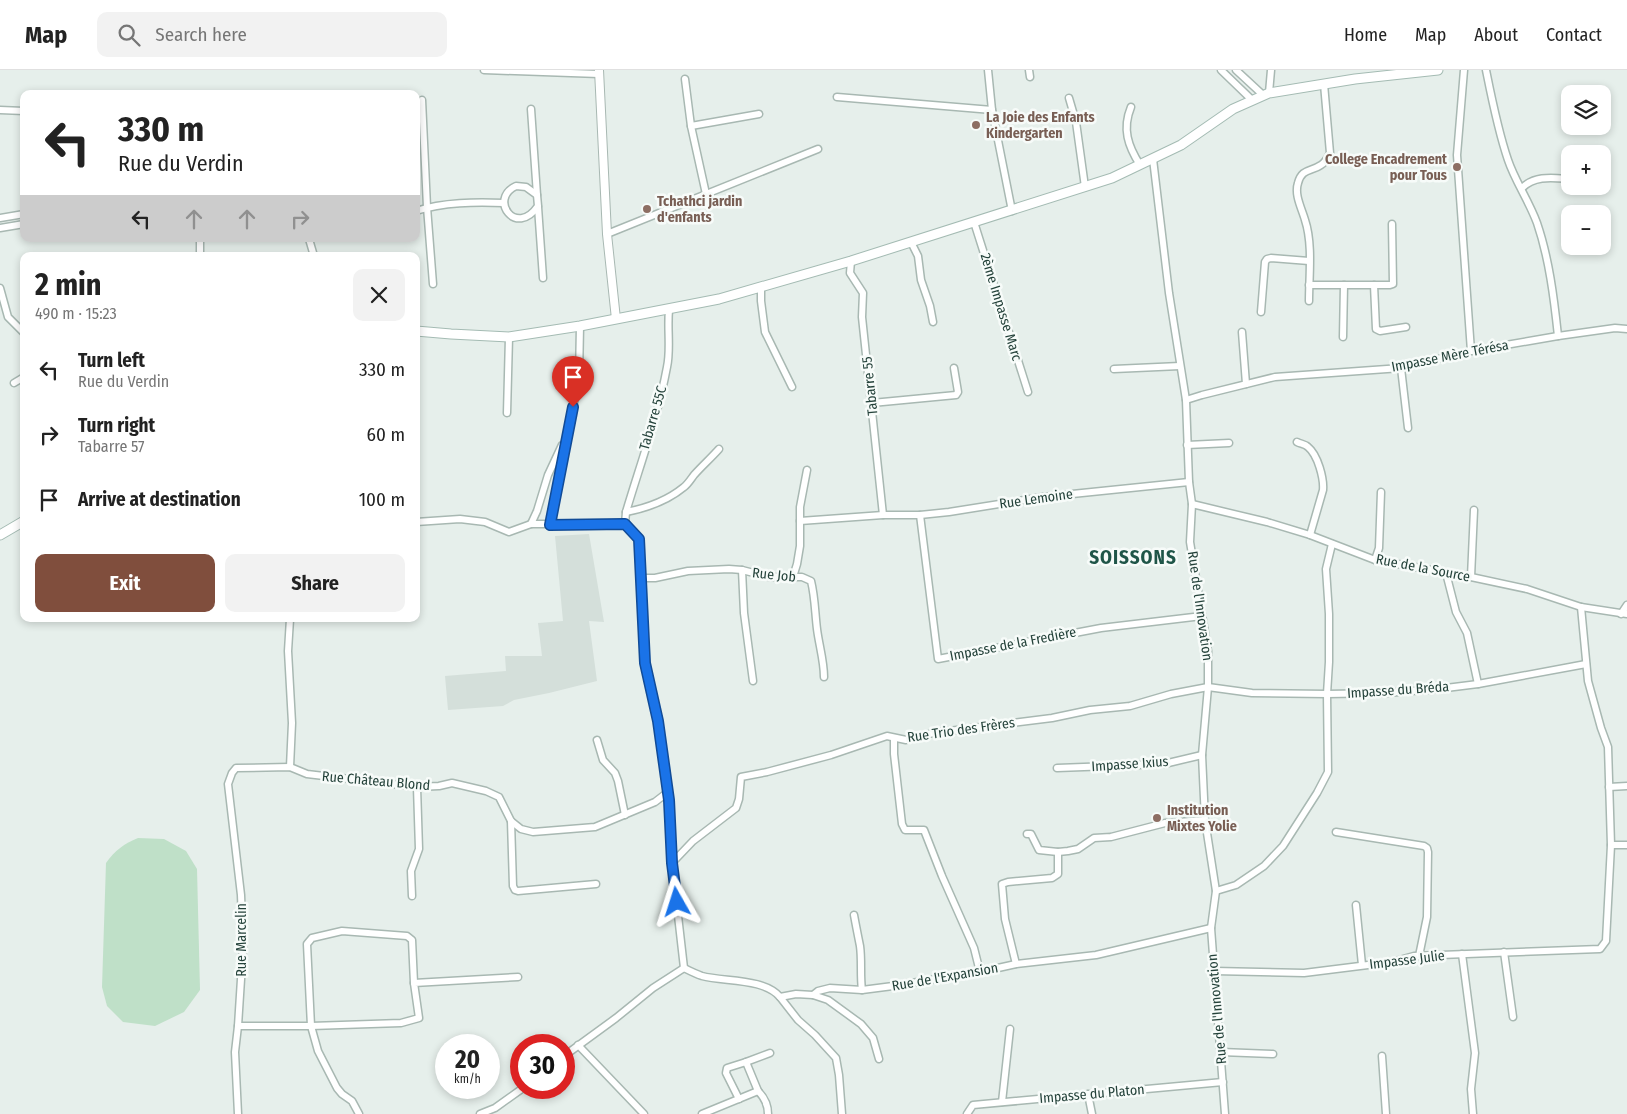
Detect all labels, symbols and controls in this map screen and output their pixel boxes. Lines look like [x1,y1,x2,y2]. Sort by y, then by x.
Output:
search box [97,12,447,57]
text: Map [25,21,67,49]
icon: search [115,21,143,49]
text: Search here [155,23,247,46]
text: Home [1344,24,1387,46]
text: Map [1415,24,1446,46]
text: About [1474,24,1518,46]
text: Contact [1546,24,1602,46]
map controls [1561,85,1611,255]
button: layers [1561,85,1611,135]
text: 330 m [118,108,204,150]
place label: La Joie des Enfants Kindergarten [986,109,1095,142]
icon: left [35,110,100,175]
marker: La Joie des Enfants Kindergarten [970,119,982,131]
button: + [1561,145,1611,195]
text: Rue du Verdin [118,150,244,177]
place label: College Encadrement pour Tous [1325,151,1448,184]
marker: College Encadrement pour Tous [1451,161,1463,173]
place label: Tchathci jardin d'enfants [657,193,742,226]
marker: Tchathci jardin d'enfants [641,203,653,215]
icon: left [127,205,155,233]
icon: ahead [180,205,208,233]
icon: ahead [233,205,261,233]
icon: right [286,205,314,233]
button: − [1561,205,1611,255]
street label: 2ème Impasse Marc [977,251,1025,363]
text: 2 min [35,267,102,303]
button: close [353,269,405,321]
text: 490 m · 15:23 [35,304,117,323]
street label: Impasse Mère Térésa [1390,336,1510,376]
text: Turn left [78,349,145,372]
icon: left [35,356,63,384]
pin [552,356,594,407]
street label: Tabarre 55 [858,356,882,416]
text: 330 m [359,358,405,381]
icon: arrive [559,363,587,391]
text: Rue du Verdin [78,372,169,391]
street label: Tabarre 55C [636,384,670,452]
text: Turn right [78,414,155,437]
icon: right [35,421,63,449]
text: 60 m [367,423,405,446]
text: Tabarre 57 [78,437,145,456]
street label: Rue Lemoine [998,485,1074,513]
icon: arrive [35,486,63,514]
text: Arrive at destination [78,488,241,511]
text: 100 m [359,488,405,511]
district label: SOISSONS [1089,546,1177,569]
street label: Rue de l'Innovation [1184,550,1216,662]
street label: Rue de la Source [1375,551,1472,585]
button: Exit [35,554,215,612]
button: Share [225,554,405,612]
street label: Rue Job [751,564,797,586]
street label: Impasse de la Fredière [948,623,1078,665]
street label: Impasse du Bréda [1346,678,1450,702]
street label: Rue Trio des Frères [906,714,1016,746]
street label: Impasse Ixius [1091,753,1169,775]
street label: Rue Château Blond [321,768,431,794]
place label: Institution Mixtes Yolie [1167,802,1237,835]
marker: Institution Mixtes Yolie [1151,812,1163,824]
position arrow [650,875,702,927]
street label: Rue Marcelin [233,903,250,977]
street label: Impasse Julie [1368,947,1446,973]
street label: Rue de l'Innovation [1204,953,1230,1065]
street label: Rue de l'Expansion [890,959,1000,995]
speed limit sign: 30 [510,1034,575,1099]
text: 20 [455,1045,480,1075]
text: km/h [454,1072,481,1086]
street label: Impasse du Platon [1039,1081,1145,1107]

